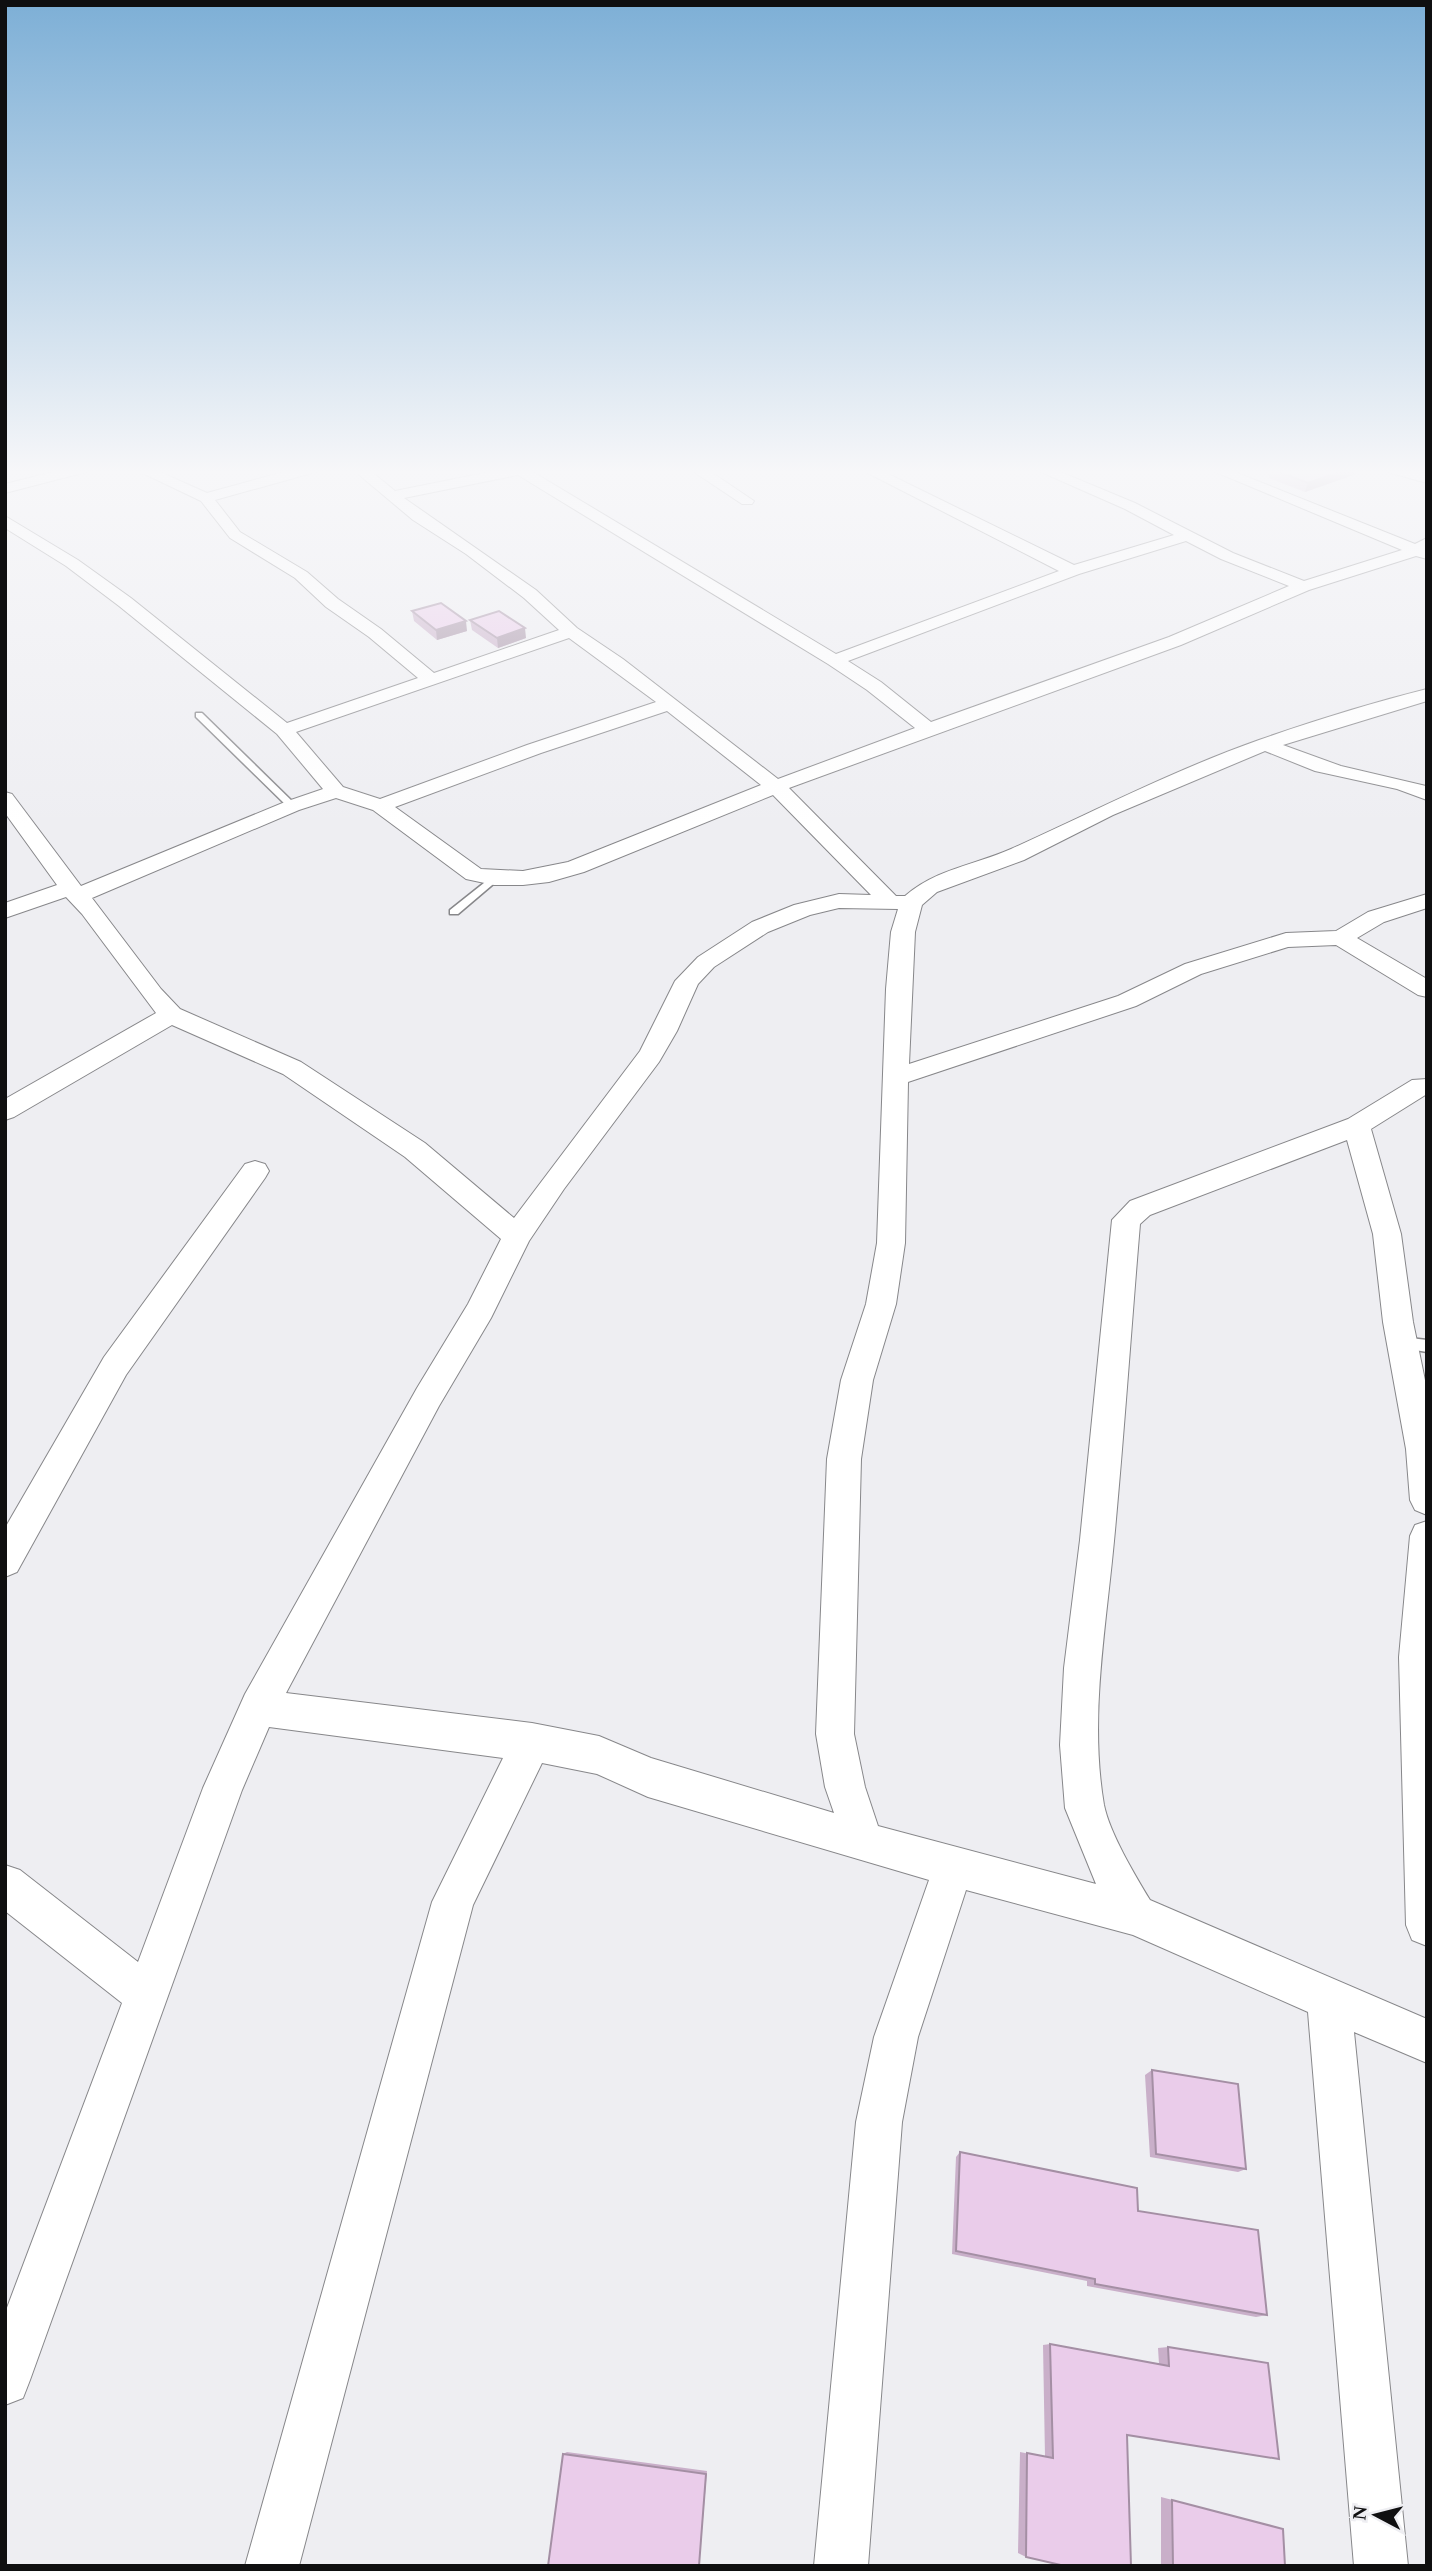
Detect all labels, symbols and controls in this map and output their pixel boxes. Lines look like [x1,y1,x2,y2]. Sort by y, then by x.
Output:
north arrow [1341,2480,1411,2550]
text: N [1348,2505,1371,2521]

